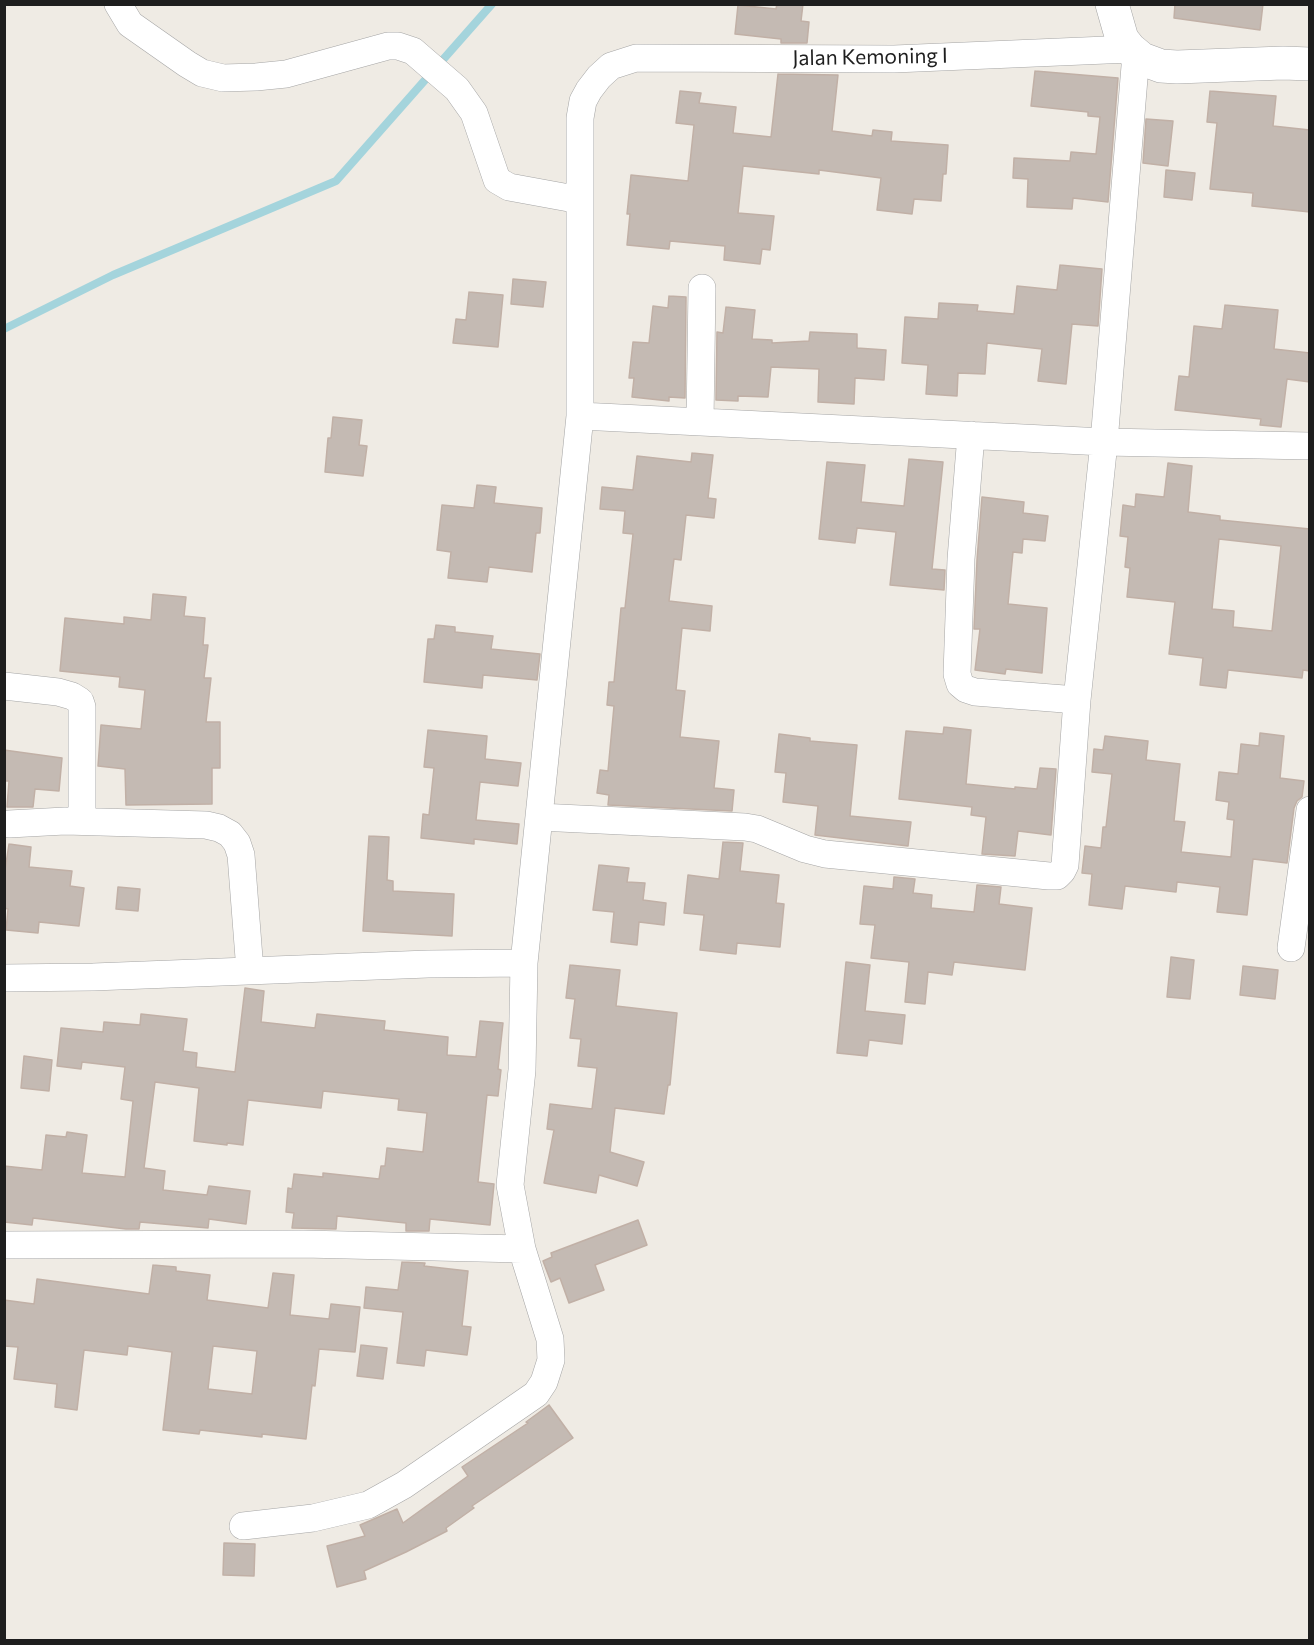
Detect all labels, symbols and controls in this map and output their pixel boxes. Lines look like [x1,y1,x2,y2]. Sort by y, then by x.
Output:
street label: Jalan Kemoning I [792,43,948,71]

